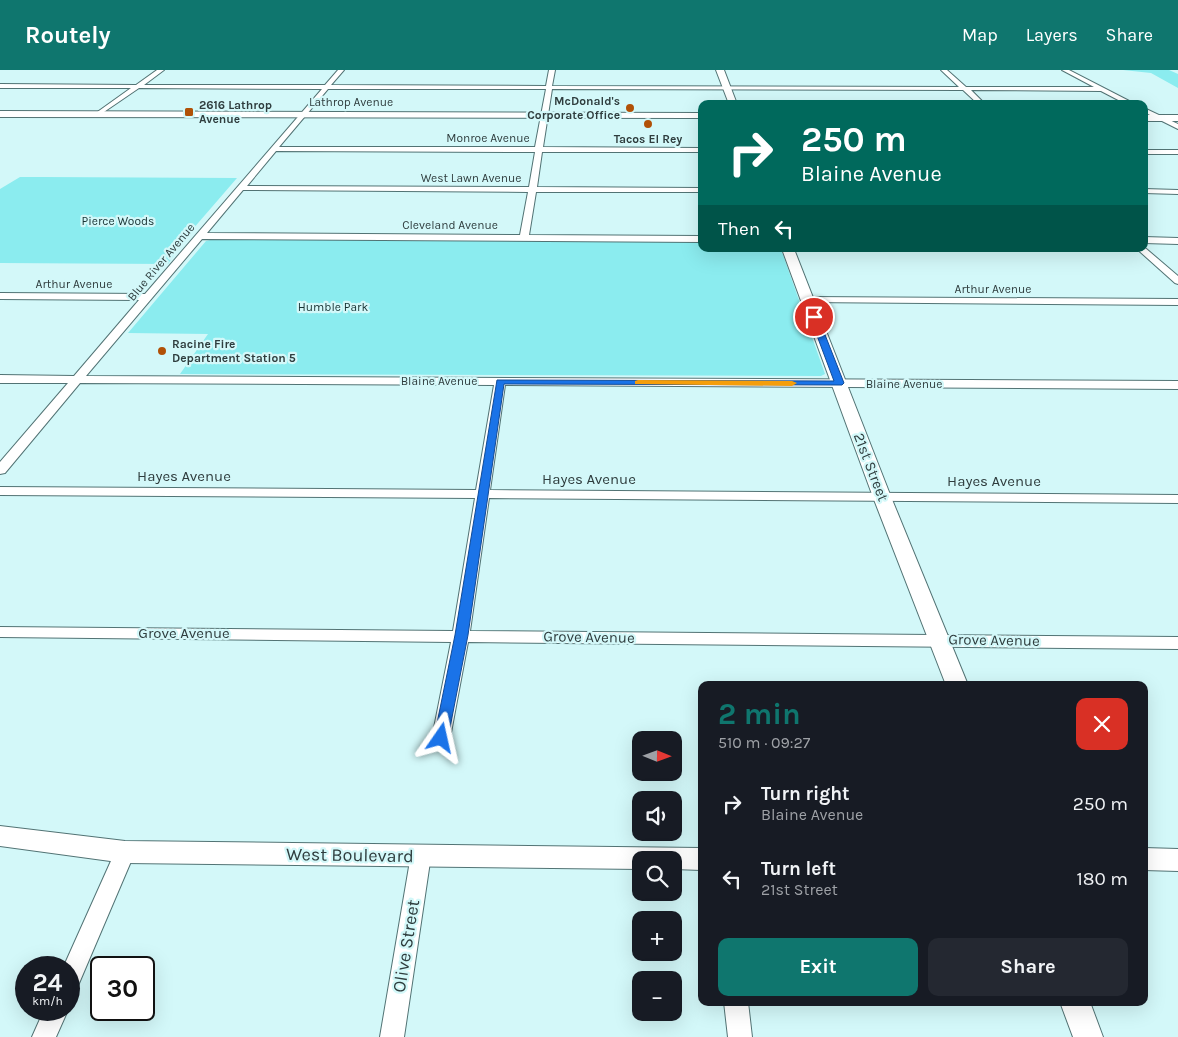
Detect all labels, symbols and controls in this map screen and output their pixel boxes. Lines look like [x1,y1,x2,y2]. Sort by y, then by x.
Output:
text: Routely [25,21,111,49]
text: Map [962,24,998,46]
text: Layers [1026,24,1078,46]
text: Share [1106,24,1153,46]
place label: McDonald's Corporate Office [527,94,620,122]
street label: Lathrop Avenue [309,95,393,109]
place label: 2616 Lathrop Avenue [199,98,272,126]
marker: McDonald's Corporate Office [624,102,636,114]
marker: 2616 Lathrop Avenue [183,106,195,118]
marker: Tacos El Rey [642,118,654,130]
text: 250 m [801,119,907,160]
icon: right [718,120,783,185]
street label: Monroe Avenue [446,131,530,145]
place label: Tacos El Rey [614,132,682,146]
text: Blaine Avenue [801,161,942,187]
street label: West Lawn Avenue [421,171,521,185]
park label: Pierce Woods [82,214,154,228]
icon: left [770,215,798,243]
street label: Cleveland Avenue [402,218,498,232]
text: Then [718,218,760,240]
street label: Blue River Avenue [124,220,198,304]
street label: Arthur Avenue [36,277,112,291]
street label: Arthur Avenue [955,282,1031,296]
pin [793,296,835,338]
park label: Humble Park [298,300,368,314]
icon: arrive [800,303,828,331]
place label: Racine Fire Department Station 5 [172,337,296,365]
marker: Racine Fire Department Station 5 [156,345,168,357]
street label: Blaine Avenue [401,374,477,388]
street label: Blaine Avenue [866,377,942,391]
street label: 21st Street [850,430,892,504]
street label: Hayes Avenue [137,467,231,485]
street label: Hayes Avenue [542,470,636,488]
street label: Hayes Avenue [947,472,1041,490]
street label: Grove Avenue [138,624,230,642]
street label: Grove Avenue [543,627,635,647]
street label: Grove Avenue [948,630,1040,650]
text: 2 min [718,696,801,732]
button: close [1076,698,1128,750]
position arrow [414,711,466,763]
north arrow [632,731,682,781]
map controls [632,731,682,1021]
text: 510 m · 09:27 [718,733,810,752]
text: Turn right [761,783,850,805]
icon: right [718,790,746,818]
button: sound [632,791,682,841]
text: 250 m [1073,793,1128,815]
text: Blaine Avenue [761,805,863,824]
street label: West Boulevard [286,843,414,867]
button: search [632,851,682,901]
text: Turn left [761,858,836,880]
icon: left [718,865,746,893]
text: 180 m [1076,868,1128,890]
text: 21st Street [761,880,838,899]
street label: Olive Street [388,898,424,994]
button: + [632,911,682,961]
button: Exit [718,938,918,996]
button: Share [928,938,1128,996]
speed limit sign: 30 [90,956,155,1021]
text: 24 [32,968,63,997]
button: − [632,971,682,1021]
text: km/h [32,994,63,1008]

